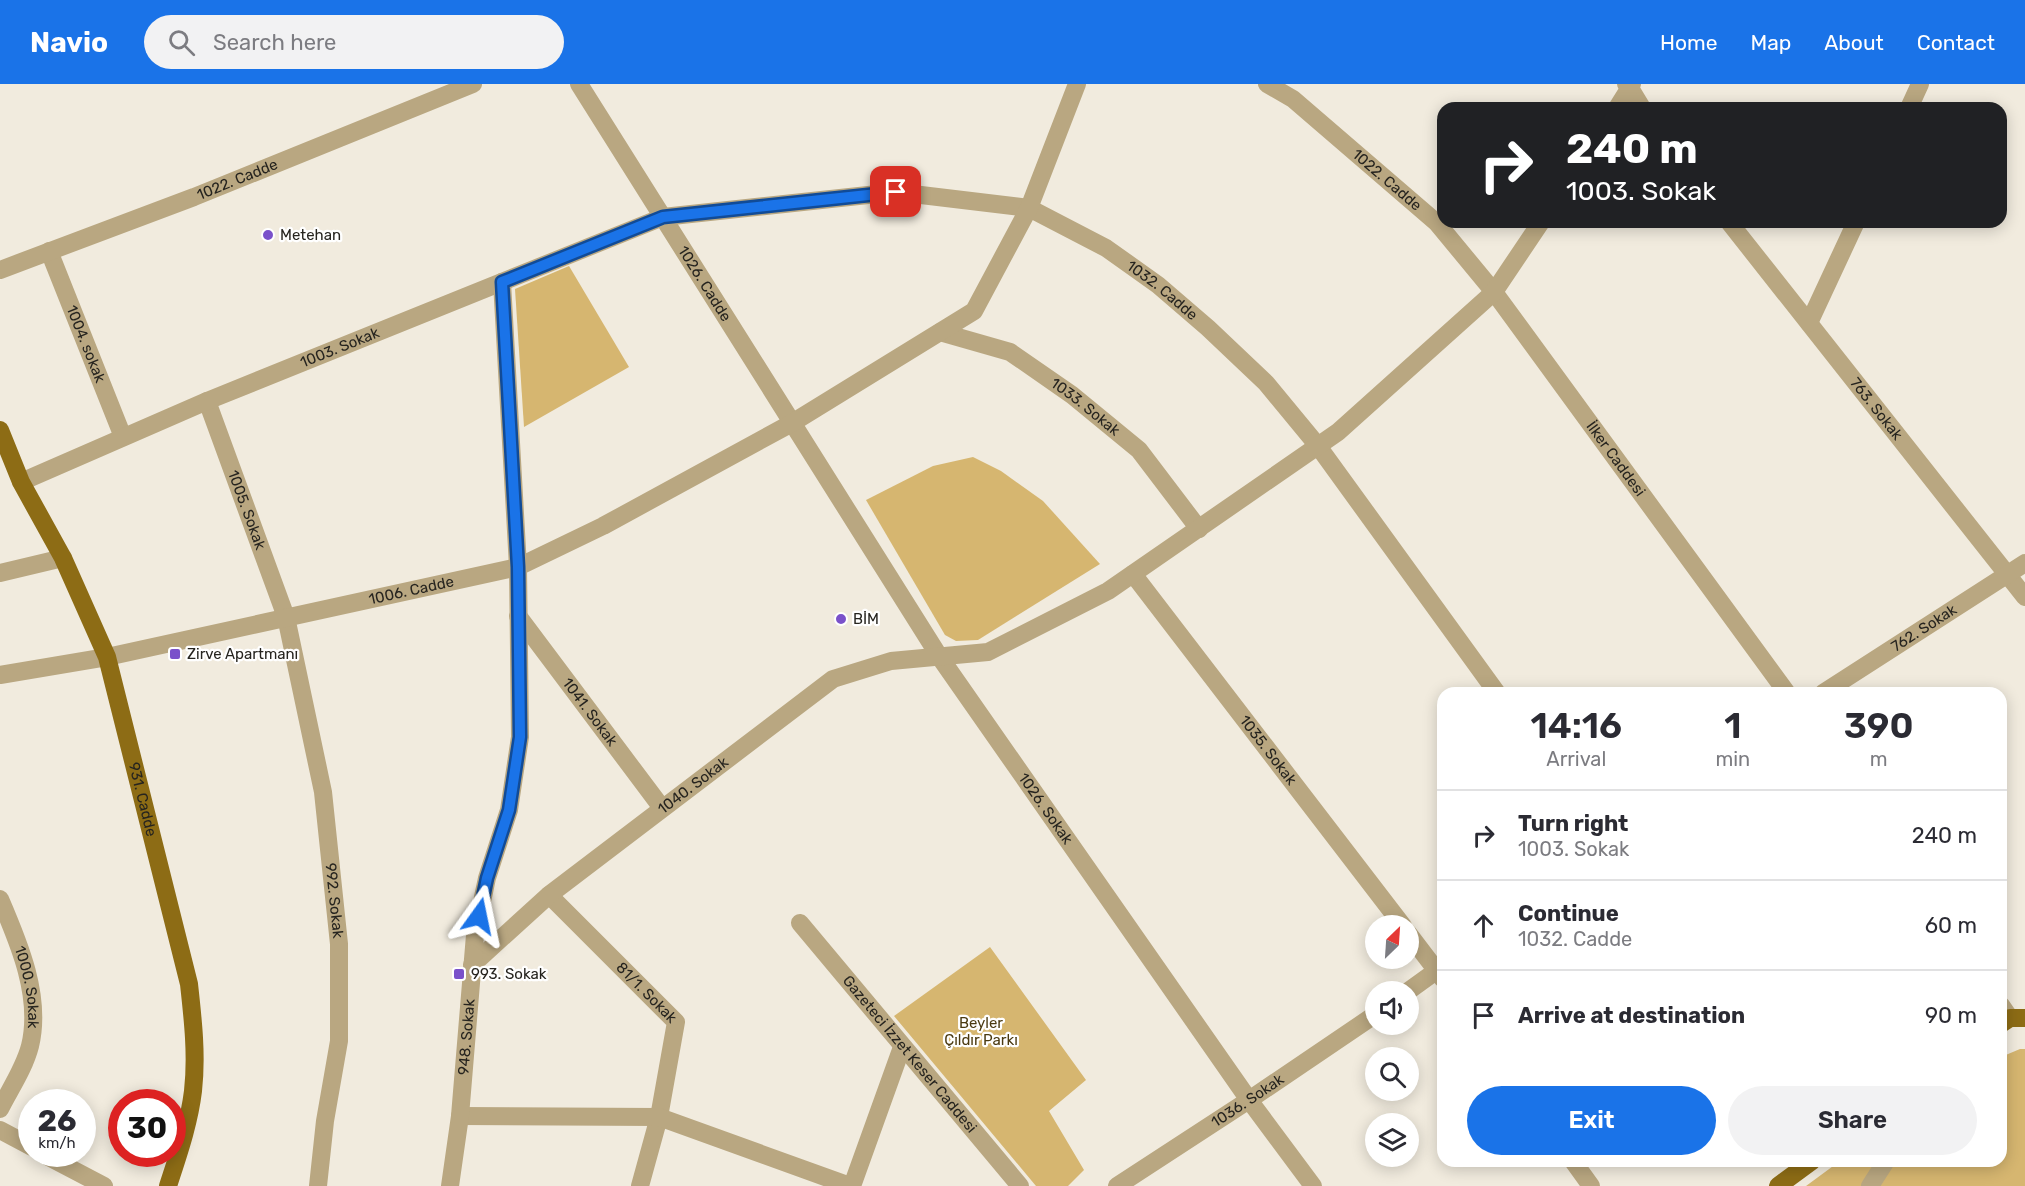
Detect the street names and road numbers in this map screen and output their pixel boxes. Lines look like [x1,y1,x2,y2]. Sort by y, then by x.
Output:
street label: 1022. Cadde [1349,145,1425,215]
street label: 1022. Cadde [194,155,280,204]
street label: 1026. Cadde [674,243,735,325]
street label: 1032. Cadde [1123,257,1201,324]
street label: 1004. sokak [62,303,110,386]
street label: 1003. Sokak [298,323,382,371]
street label: 1033. Sokak [1047,374,1124,440]
street label: 763. Sokak [1846,374,1907,444]
street label: İlker Caddesi [1582,418,1649,500]
street label: 1005. Sokak [224,468,270,552]
street label: 1006. Cadde [367,572,455,608]
street label: 762. Sokak [1888,600,1960,656]
street label: 1041. Sokak [559,674,621,750]
street label: 1035. Sokak [1236,712,1301,789]
street label: 1040. Sokak [654,753,732,818]
street label: 931. Cadde [125,760,161,838]
street label: 1026. Sokak [1014,769,1077,848]
street label: 992. Sokak [322,862,347,939]
street label: 1000. Sokak [11,943,42,1029]
street label: 81/1. Sokak [612,958,681,1027]
street label: Gazeteci İzzet Keser Caddesi [839,972,981,1136]
street label: 948. Sokak [454,998,479,1076]
street label: 1036. Sokak [1208,1070,1287,1131]

